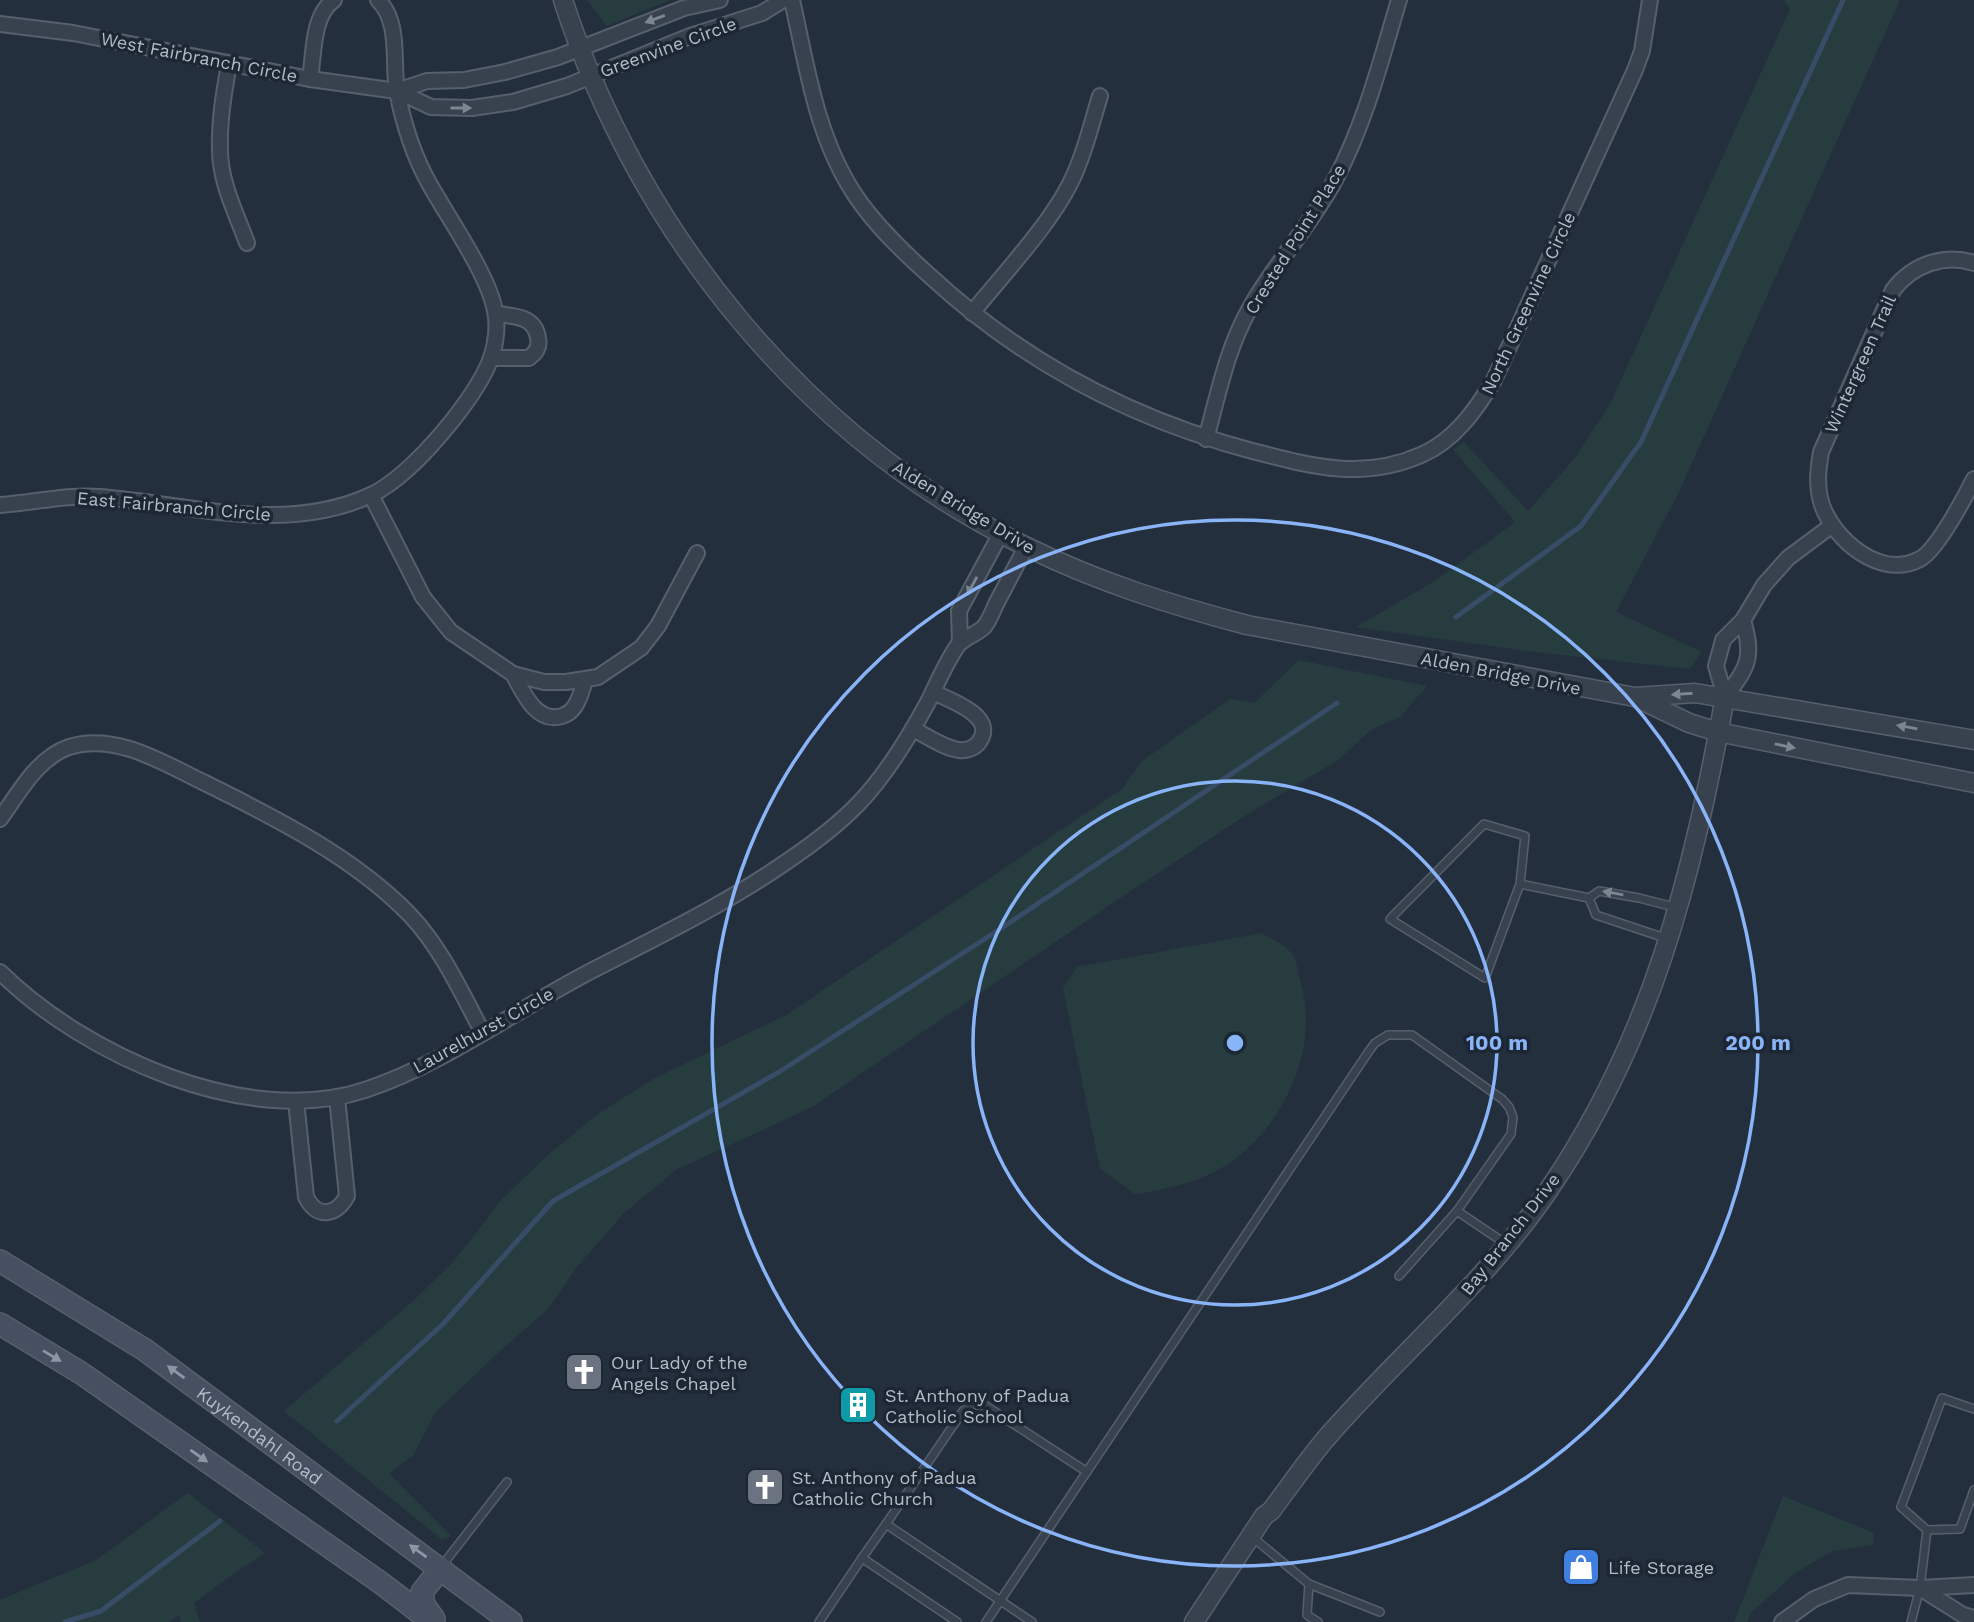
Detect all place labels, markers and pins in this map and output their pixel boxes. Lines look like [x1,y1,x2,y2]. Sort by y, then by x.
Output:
centre of rings [1223,1031,1247,1055]
church icon: Our Lady of the Angels Chapel [563,1351,605,1393]
place label: Our Lady of the Angels Chapel [611,1352,748,1394]
building icon: St. Anthony of Padua Catholic School [837,1384,879,1426]
place label: St. Anthony of Padua Catholic School [885,1385,1069,1427]
church icon: St. Anthony of Padua Catholic Church [744,1466,786,1508]
place label: St. Anthony of Padua Catholic Church [792,1467,976,1509]
shop icon: Life Storage [1560,1546,1602,1588]
place label: Life Storage [1608,1557,1714,1578]

